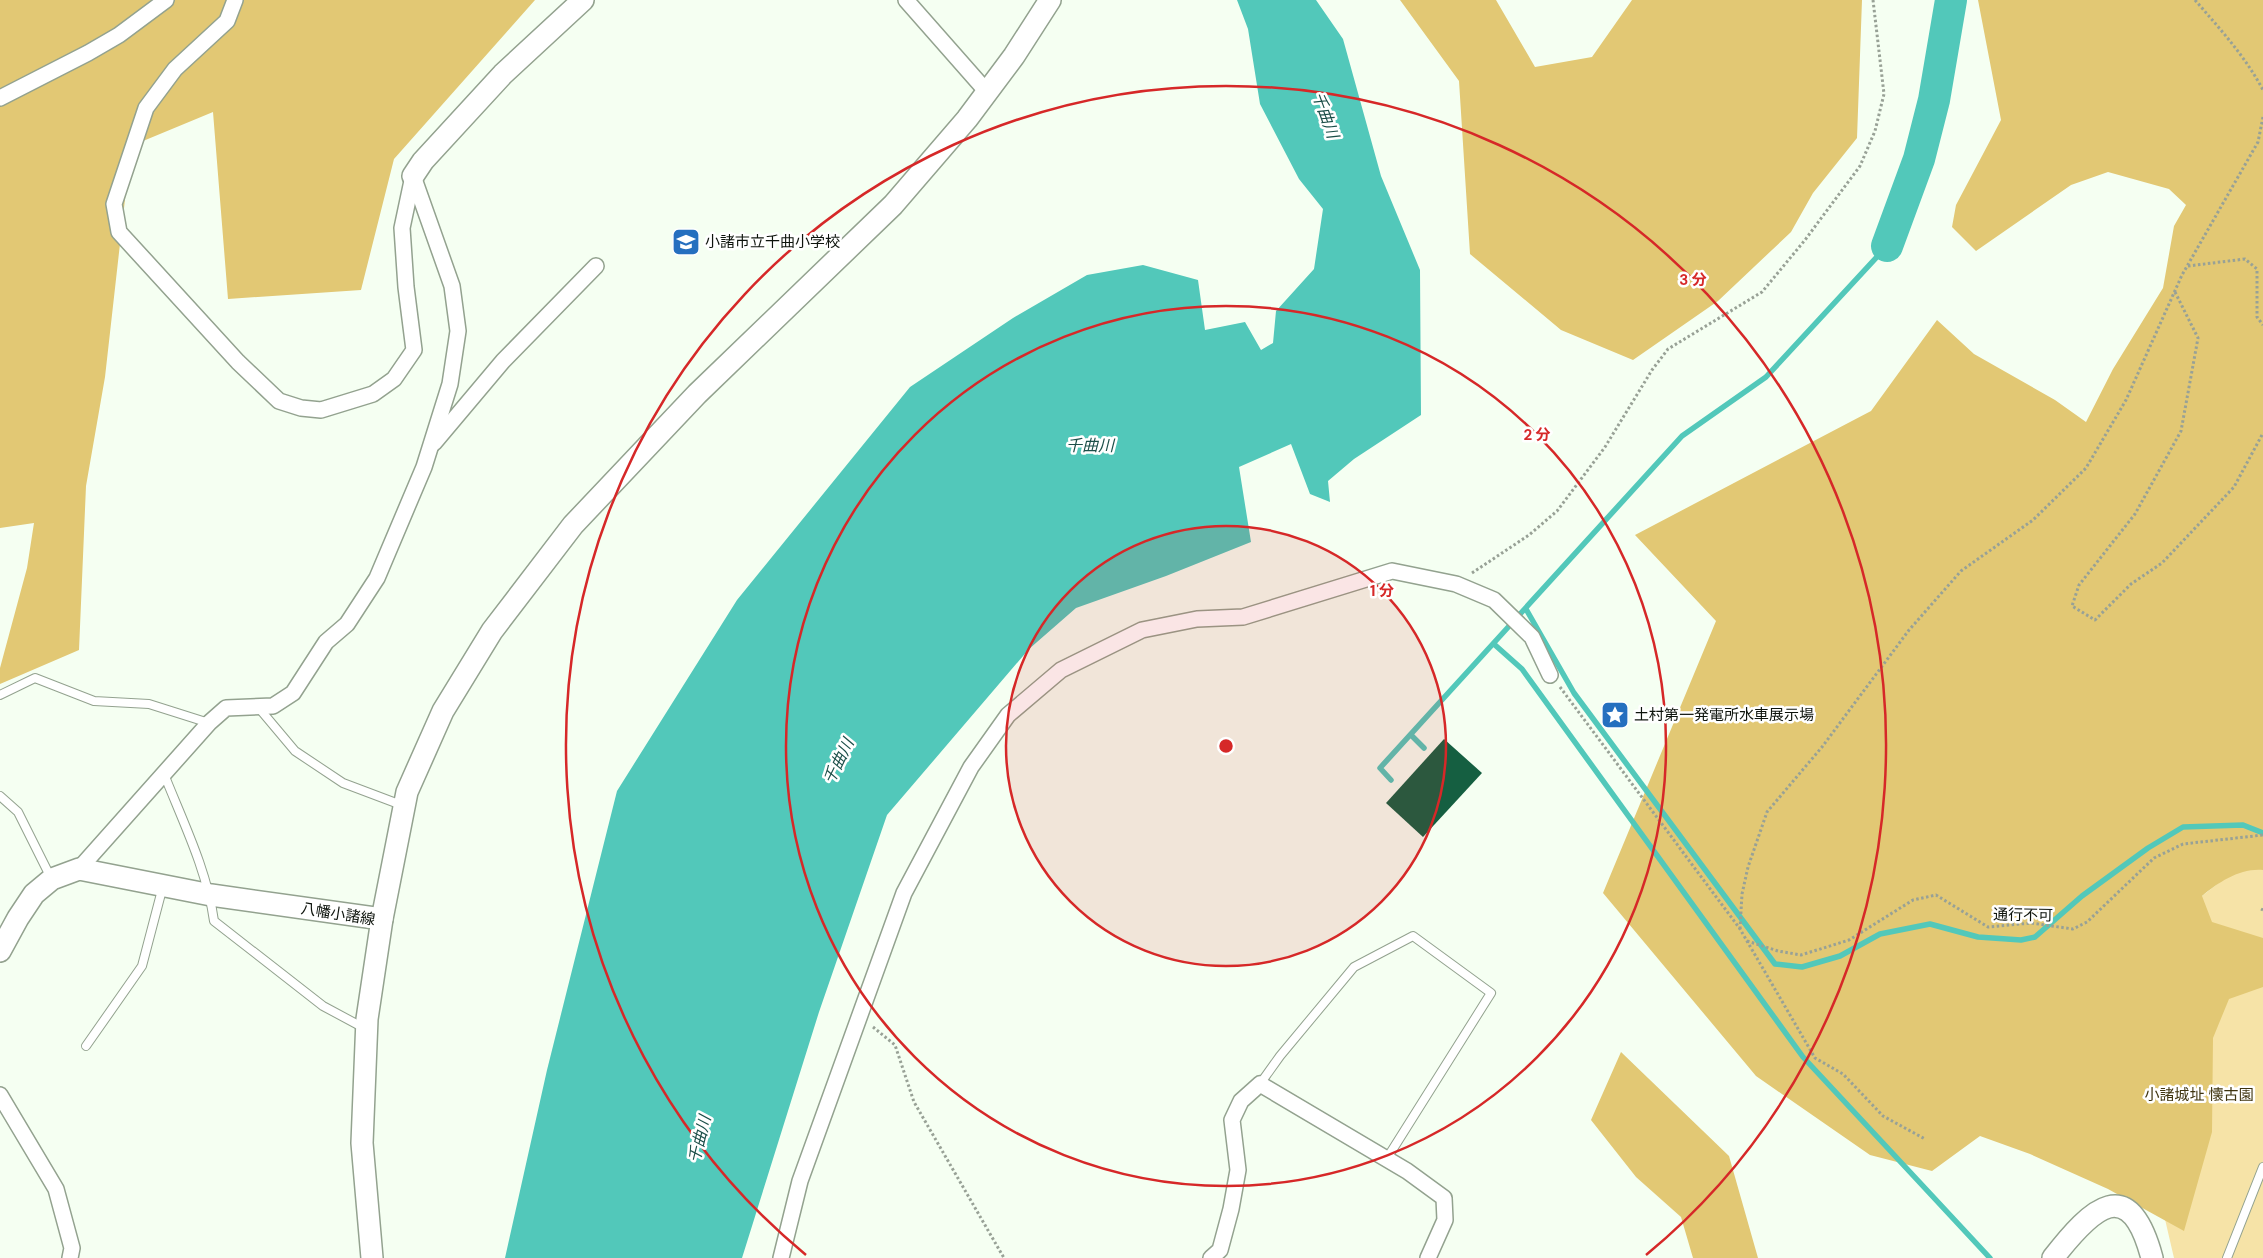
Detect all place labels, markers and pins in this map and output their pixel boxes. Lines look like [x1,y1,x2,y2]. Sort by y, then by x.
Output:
school or university icon: 小諸市立千曲小学校 [671,227,701,257]
place label: 小諸市立千曲小学校 [705,232,840,252]
place icon: 土村第一発電所水車展示場 [1600,700,1630,730]
place label: 土村第一発電所水車展示場 [1634,705,1814,725]
centre of rings [1217,737,1235,755]

